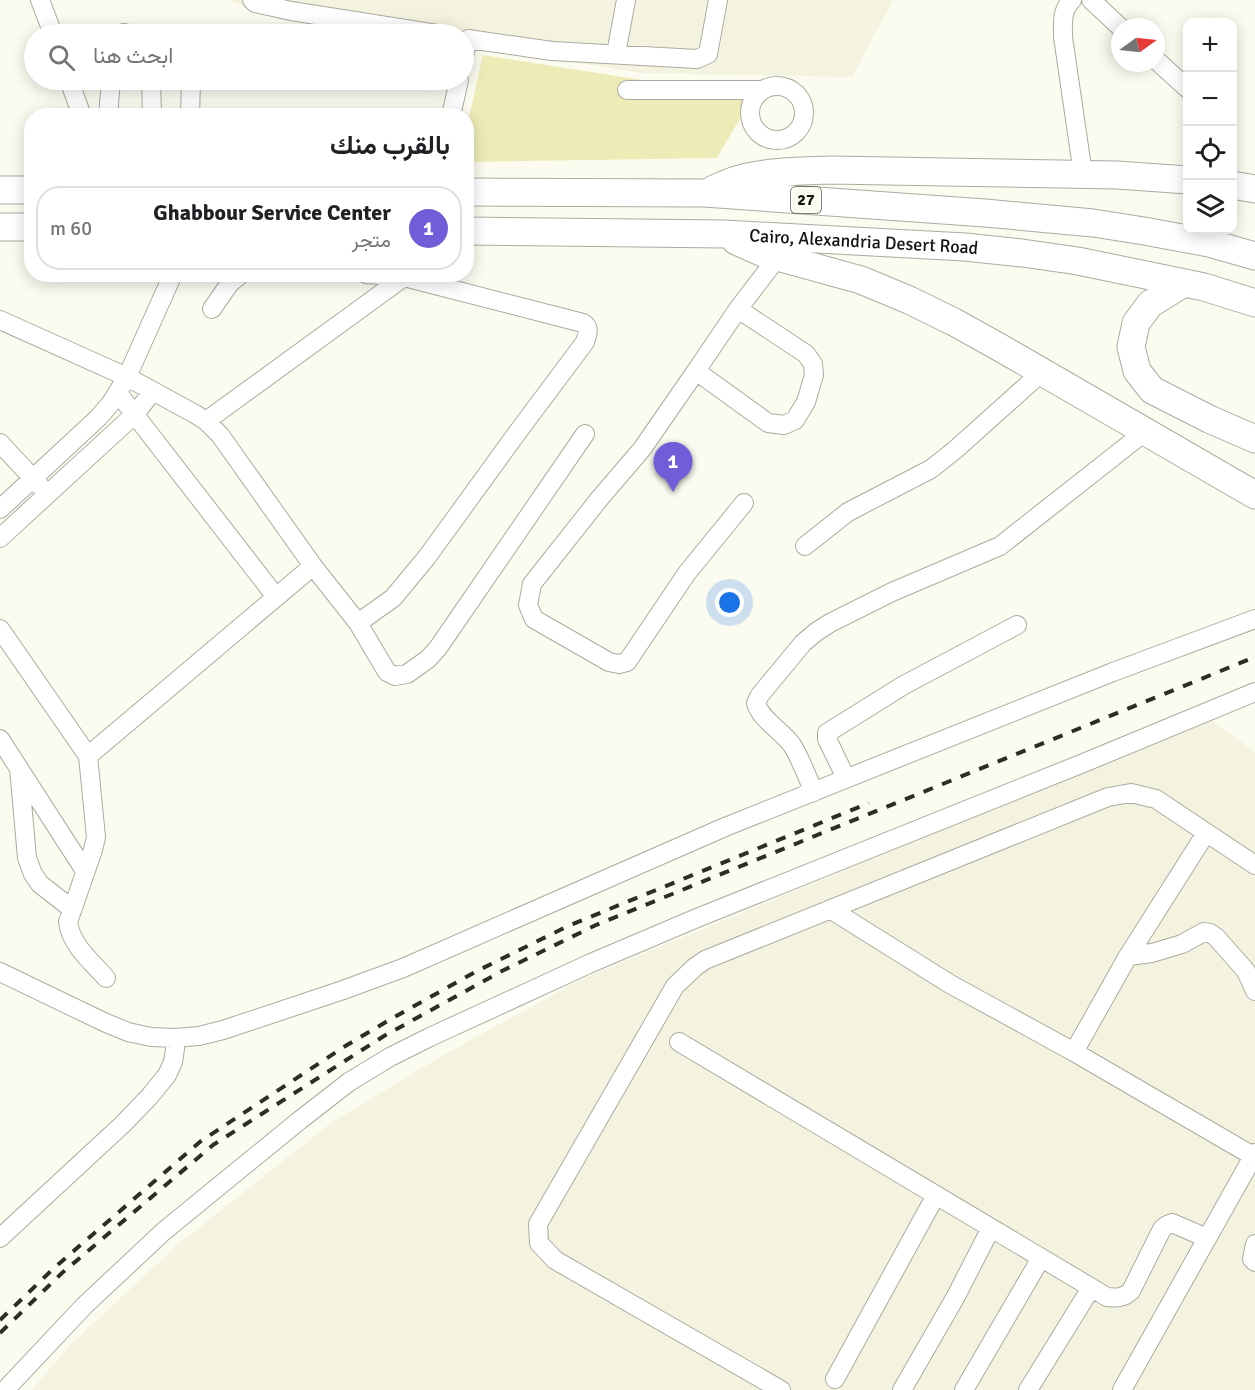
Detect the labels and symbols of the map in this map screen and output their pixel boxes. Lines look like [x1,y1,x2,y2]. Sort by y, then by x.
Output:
north arrow [1111,18,1165,72]
road number: 27 [791,187,821,213]
street label: Cairo, Alexandria Desert Road [749,224,979,259]
pin: 1 [654,442,692,492]
your location [715,588,744,617]

